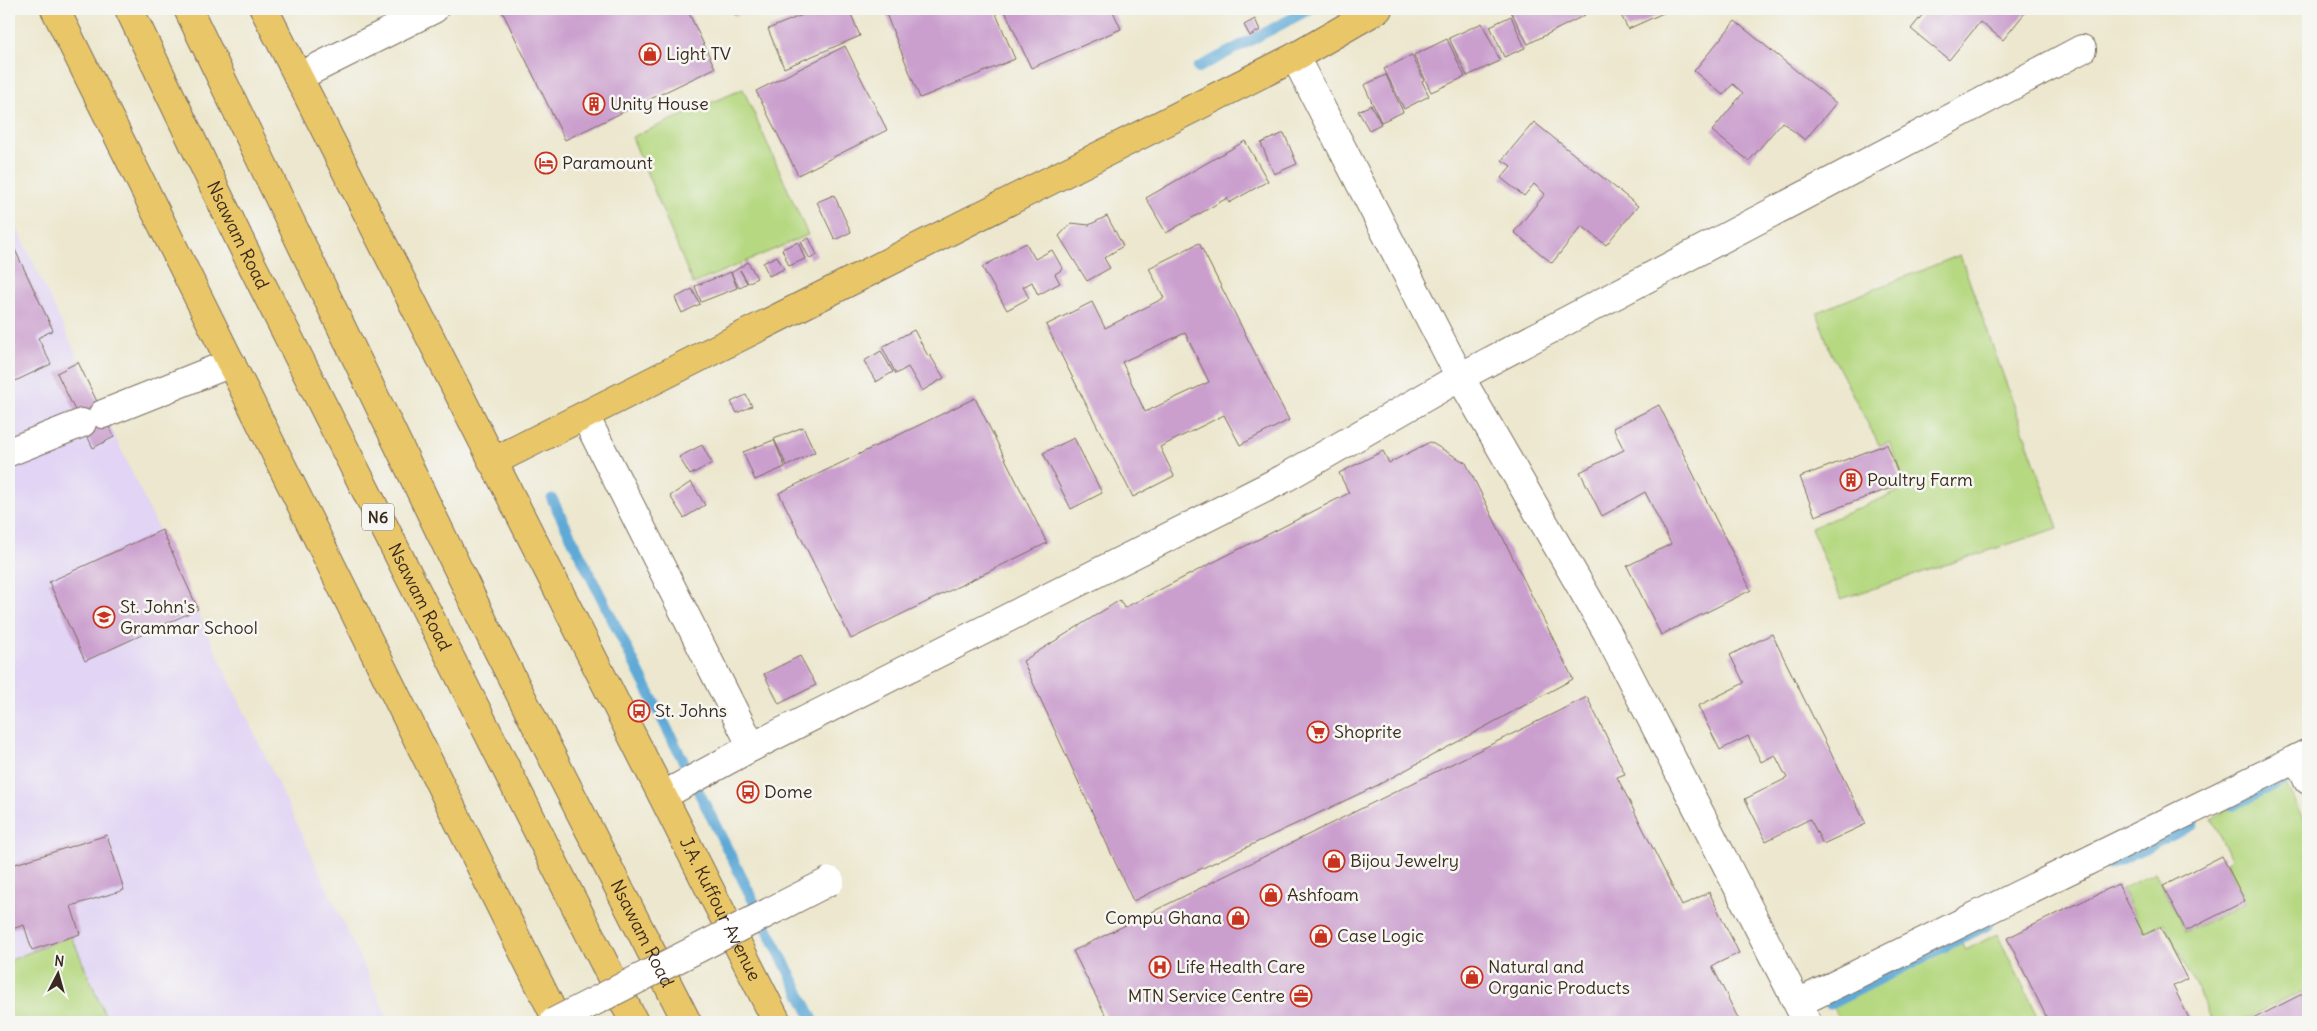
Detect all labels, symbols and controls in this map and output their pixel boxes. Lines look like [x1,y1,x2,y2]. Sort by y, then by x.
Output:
shop icon: Light TV [638,42,662,66]
place label: Light TV [666,42,731,65]
building icon: Unity House [582,92,606,116]
place label: Unity House [610,92,709,115]
hotel icon: Paramount [534,151,558,175]
place label: Paramount [562,151,653,174]
street label: Nsawam Road [202,177,275,293]
building icon: Poultry Farm [1839,468,1863,492]
place label: Poultry Farm [1867,468,1973,491]
road number: N6 [362,504,394,530]
street label: Nsawam Road [383,539,457,655]
place label: St. John's Grammar School [120,595,258,639]
school or university icon: St. John's Grammar School [92,605,116,629]
bus stop icon: St. Johns [627,699,651,723]
place label: St. Johns [655,699,727,722]
supermarket icon: Shoprite [1306,720,1330,744]
place label: Shoprite [1334,720,1402,743]
bus stop icon: Dome [736,780,760,804]
place label: Dome [764,780,812,803]
street label: J.A. Kuffour Avenue [675,833,767,985]
shop icon: Bijou Jewelry [1322,849,1346,873]
place label: Bijou Jewelry [1350,849,1459,872]
street label: Nsawam Road [606,876,680,991]
shop icon: Ashfoam [1259,883,1283,907]
place label: Ashfoam [1287,883,1359,906]
place label: Compu Ghana [1105,906,1222,929]
shop icon: Compu Ghana [1226,906,1250,930]
shop icon: Case Logic [1309,924,1333,948]
place label: Case Logic [1337,924,1424,947]
north arrow [32,948,82,998]
text: N [54,952,65,971]
hospital icon: Life Health Care [1148,955,1172,979]
place label: Life Health Care [1176,955,1305,978]
place label: Natural and Organic Products [1488,955,1630,999]
shop icon: Natural and Organic Products [1460,965,1484,989]
place label: MTN Service Centre [1128,984,1285,1007]
office icon: MTN Service Centre [1289,984,1313,1008]

